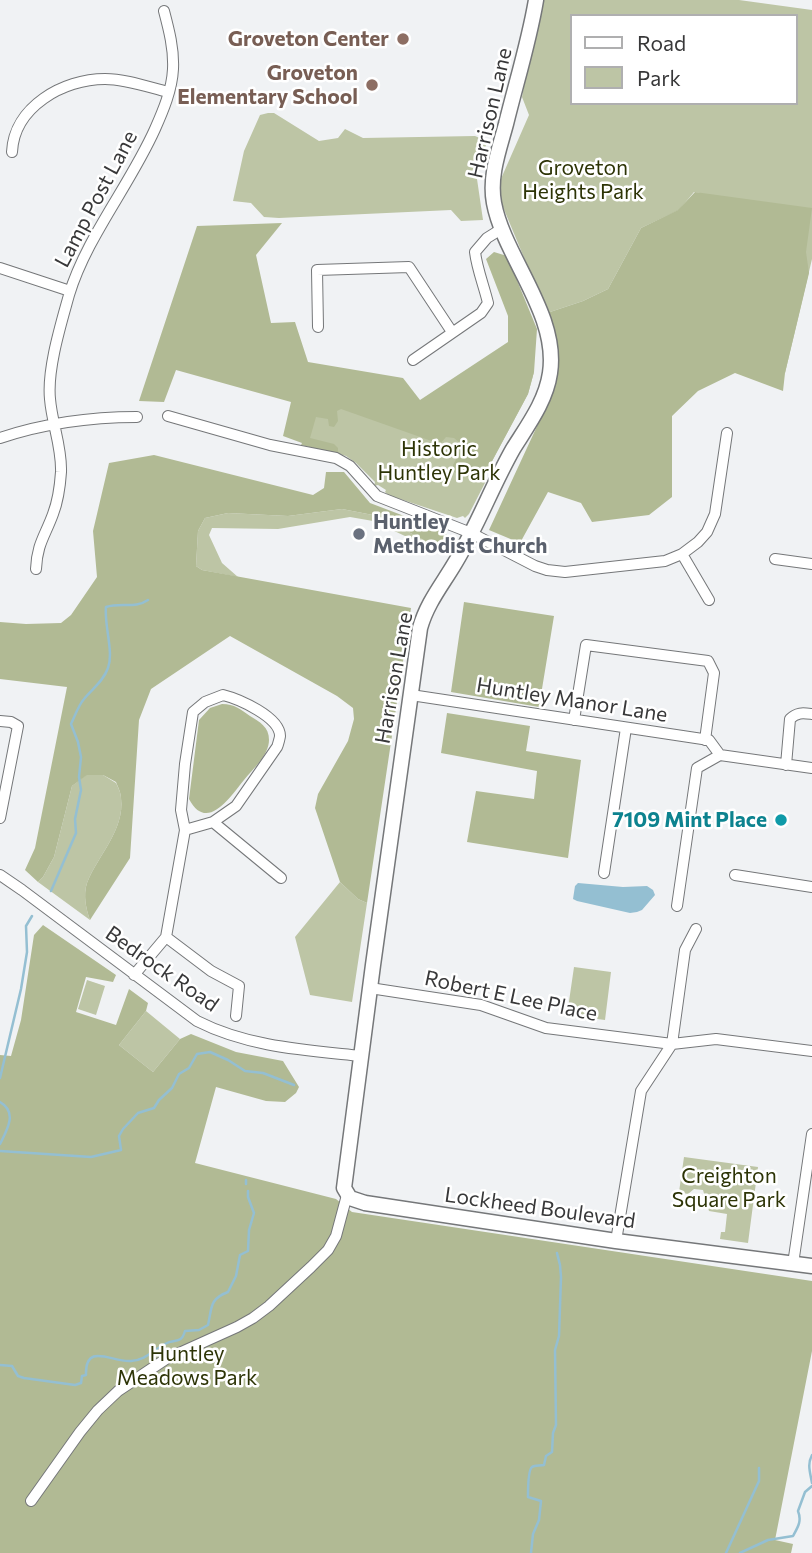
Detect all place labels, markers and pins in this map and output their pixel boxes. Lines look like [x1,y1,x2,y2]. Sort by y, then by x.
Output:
place label: Groveton Center [228,26,389,52]
marker: Groveton Center [395,31,411,47]
place label: Groveton Elementary School [177,60,358,110]
marker: Groveton Elementary School [364,77,380,93]
place label: Huntley Methodist Church [373,509,547,559]
marker: Huntley Methodist Church [351,526,367,542]
place label: 7109 Mint Place [612,807,767,833]
marker: 7109 Mint Place [773,812,789,828]

